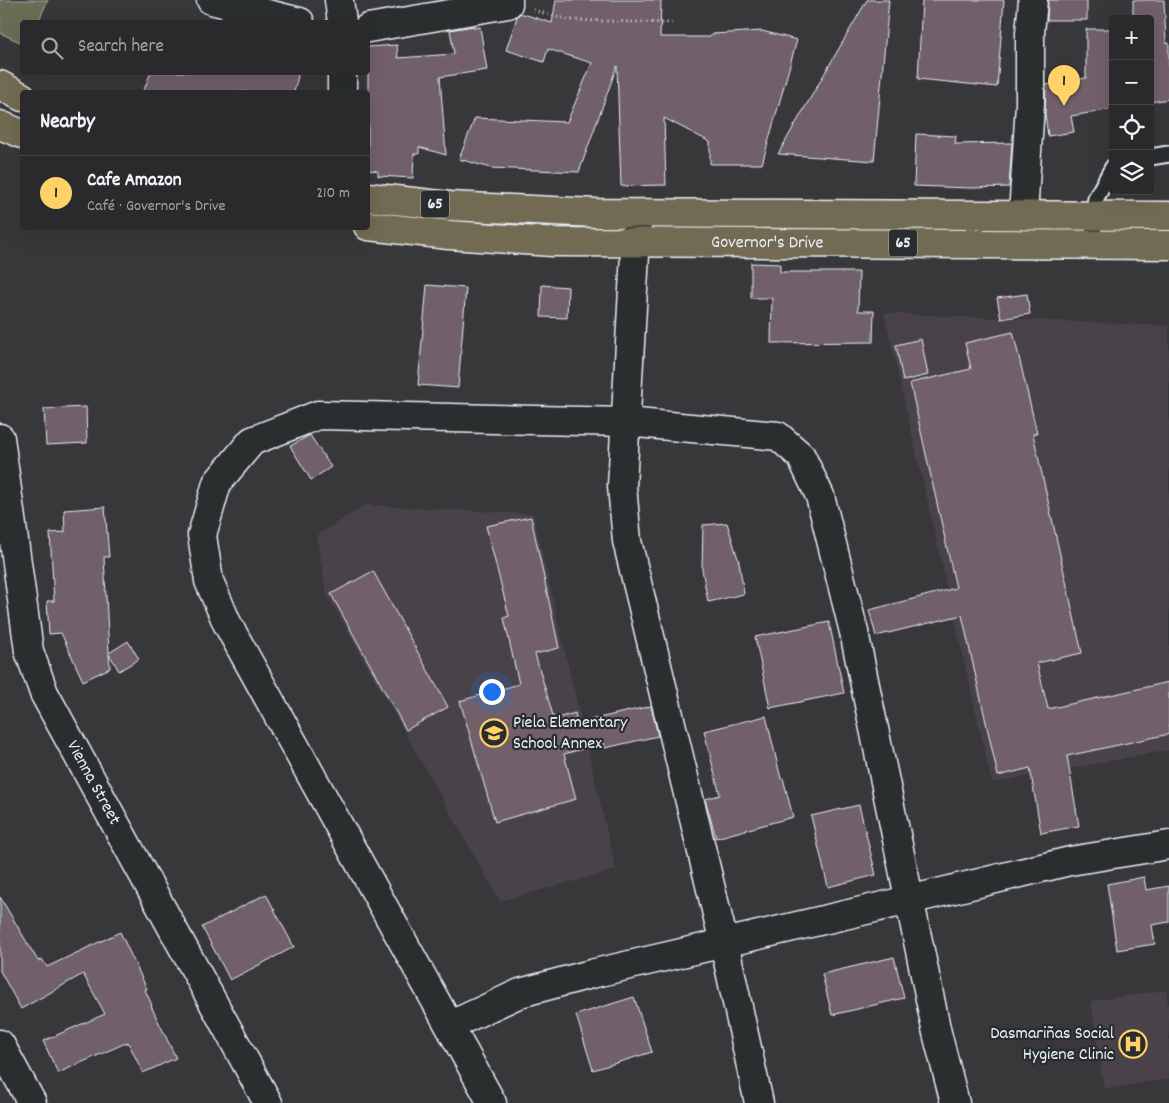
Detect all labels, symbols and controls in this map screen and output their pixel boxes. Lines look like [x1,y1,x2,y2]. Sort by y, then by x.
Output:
map controls [1109,15,1154,195]
button: + [1109,15,1154,60]
search box [20,20,370,75]
icon: search [38,34,66,62]
text: Search here [78,34,164,61]
button: − [1109,60,1154,105]
pin: 1 [1048,65,1080,106]
button: locate [1109,105,1154,150]
text: Nearby [40,108,95,138]
button: layers [1109,150,1154,195]
text: Cafe Amazon [87,168,182,195]
text: 1 [54,182,58,205]
text: 210 m [316,182,350,205]
road number: 65 [421,190,449,218]
text: Café · Governor's Drive [87,195,226,218]
street label: Governor's Drive [711,230,824,256]
road number: 65 [889,230,917,256]
your location [479,679,505,705]
place label: Piela Elementary School Annex [513,711,628,757]
school or university icon: Piela Elementary School Annex [479,718,509,748]
street label: Vienna Street [60,736,127,830]
place label: Dasmariñas Social Hygiene Clinic [990,1022,1115,1068]
hospital icon: Dasmariñas Social Hygiene Clinic [1118,1029,1148,1059]

